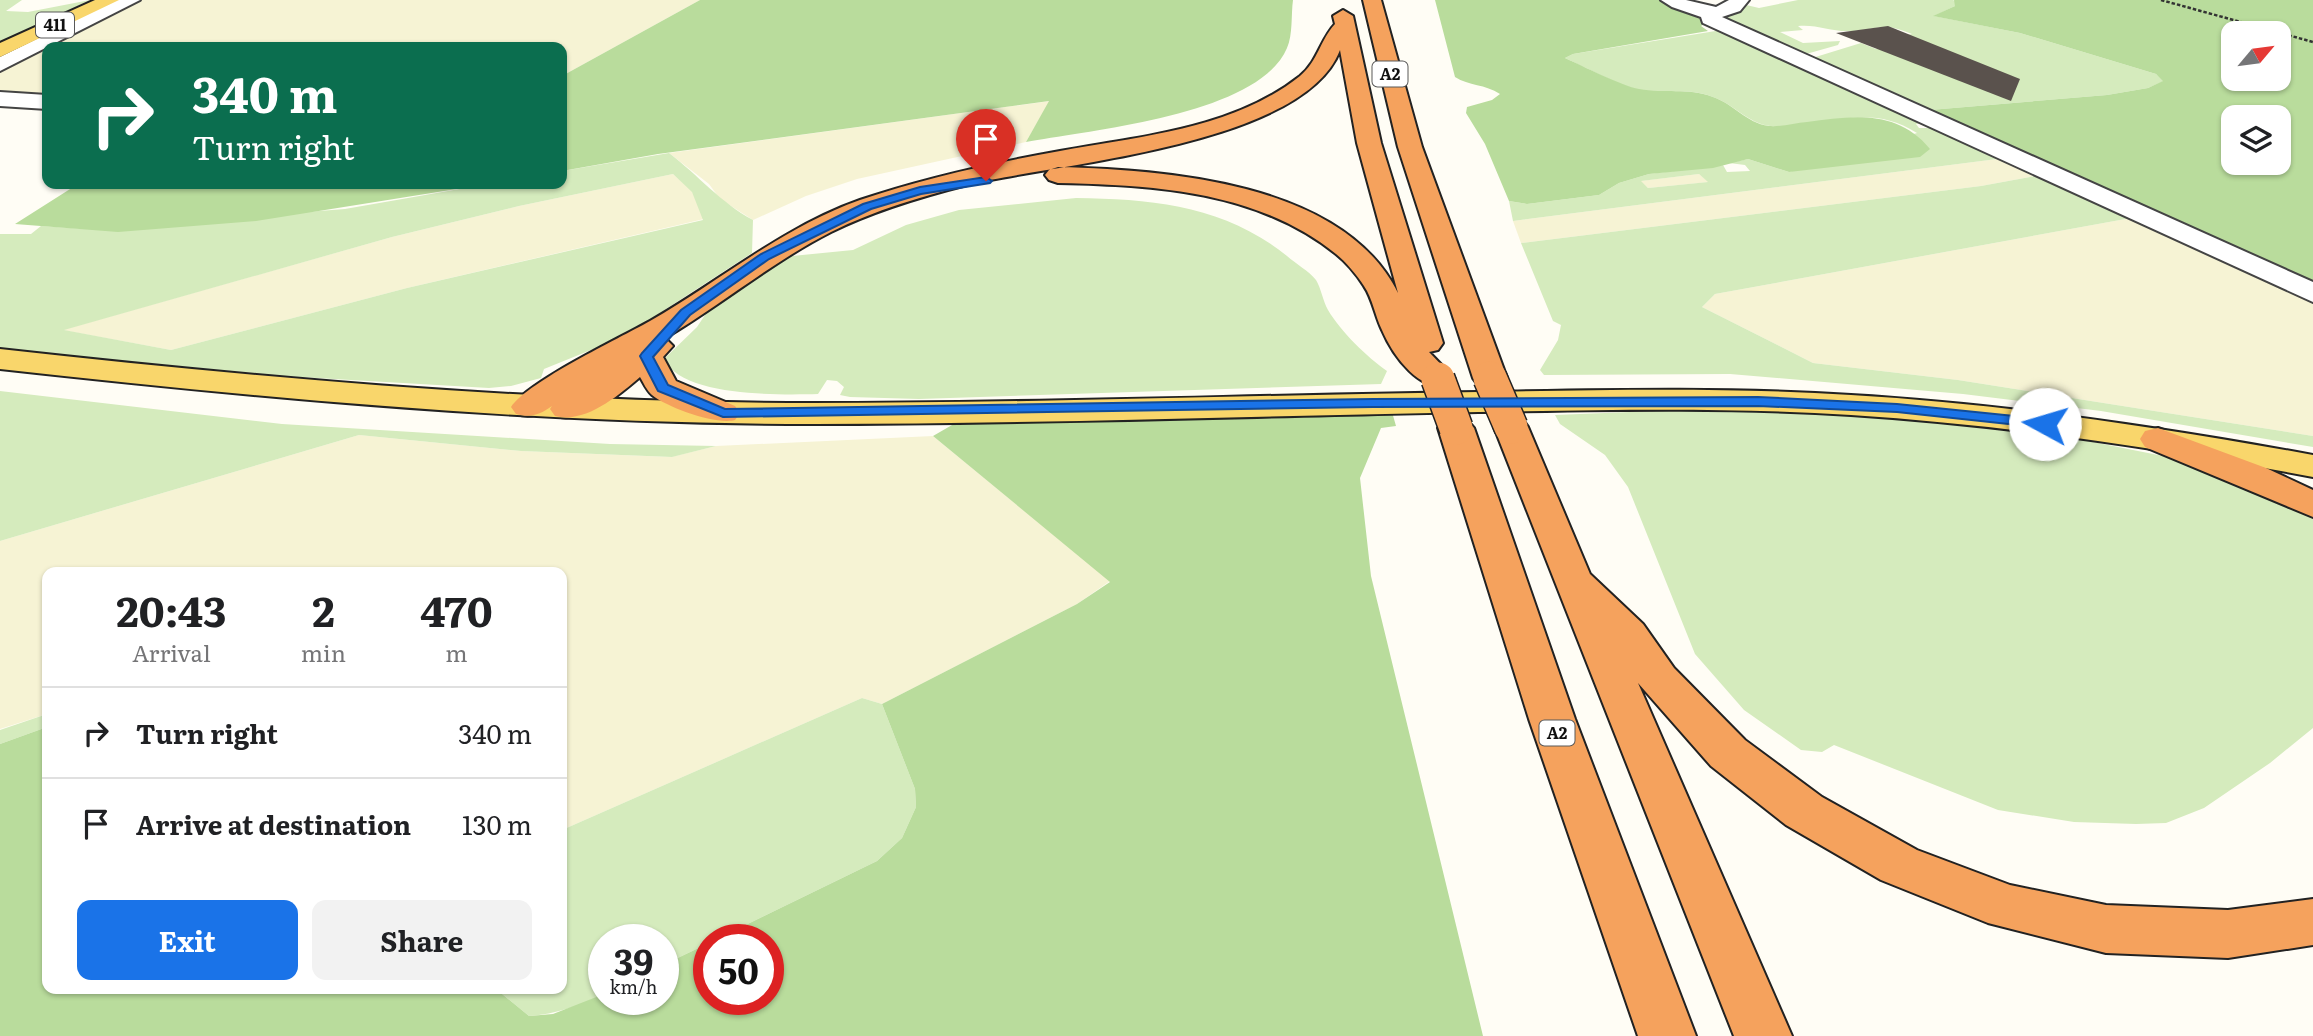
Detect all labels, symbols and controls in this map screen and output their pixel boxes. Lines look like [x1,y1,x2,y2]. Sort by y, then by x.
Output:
road number: 411 [36,13,74,38]
north arrow [2221,21,2291,91]
map controls [2221,21,2291,175]
text: 340 m [192,55,338,128]
road number: A2 [1372,61,1408,86]
icon: right [77,70,168,161]
button: layers [2221,105,2291,175]
pin [956,109,1016,181]
icon: arrive [967,120,1005,158]
text: Turn right [192,122,354,170]
position arrow [2008,387,2082,461]
text: 20:43 [116,578,227,640]
text: 2 [312,578,335,640]
text: 470 [420,578,493,640]
text: Arrival [132,635,211,669]
text: min [301,635,346,669]
text: m [445,635,468,669]
text: Turn right [136,713,278,752]
text: 340 m [458,713,532,752]
icon: right [77,714,115,752]
road number: A2 [1540,720,1574,746]
text: Arrive at destination [136,804,411,843]
text: 130 m [462,804,532,843]
icon: arrive [77,805,115,843]
button: Exit [77,900,298,980]
button: Share [312,900,532,980]
speed limit sign: 50 [693,924,784,1015]
text: 39 [614,934,653,986]
text: km/h [610,973,657,1000]

